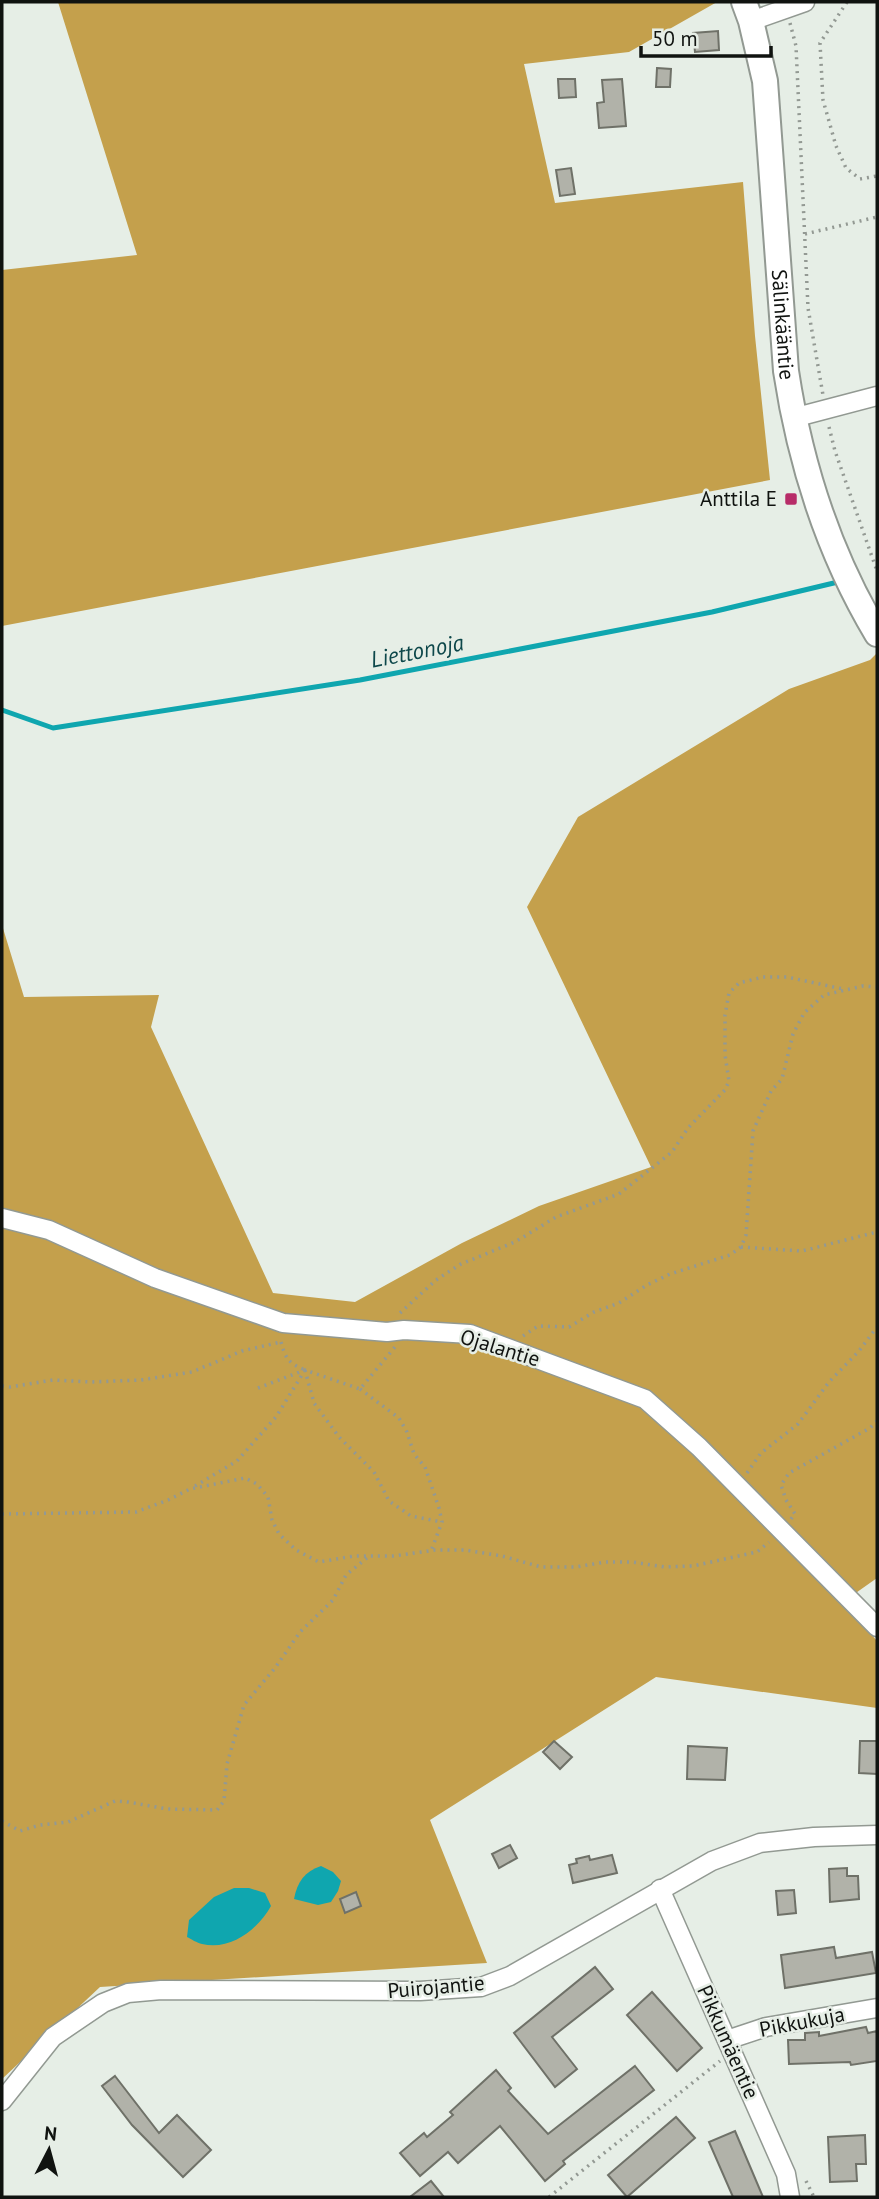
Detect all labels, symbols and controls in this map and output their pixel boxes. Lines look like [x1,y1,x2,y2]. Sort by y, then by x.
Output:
scale bar [641,14,770,58]
text: 50 m [652,25,698,52]
street label: Sälinkääntie [766,268,801,382]
place label: Anttila E [700,485,777,512]
marker: Anttila E [783,491,799,507]
water label: Liettonoja [368,627,466,674]
street label: Ojalantie [457,1323,543,1372]
street label: Puirojantie [386,1969,486,2004]
street label: Pikkumäentie [691,1981,766,2103]
street label: Pikkukuja [757,2000,847,2043]
north arrow [14,2115,84,2185]
text: N [43,2121,58,2146]

